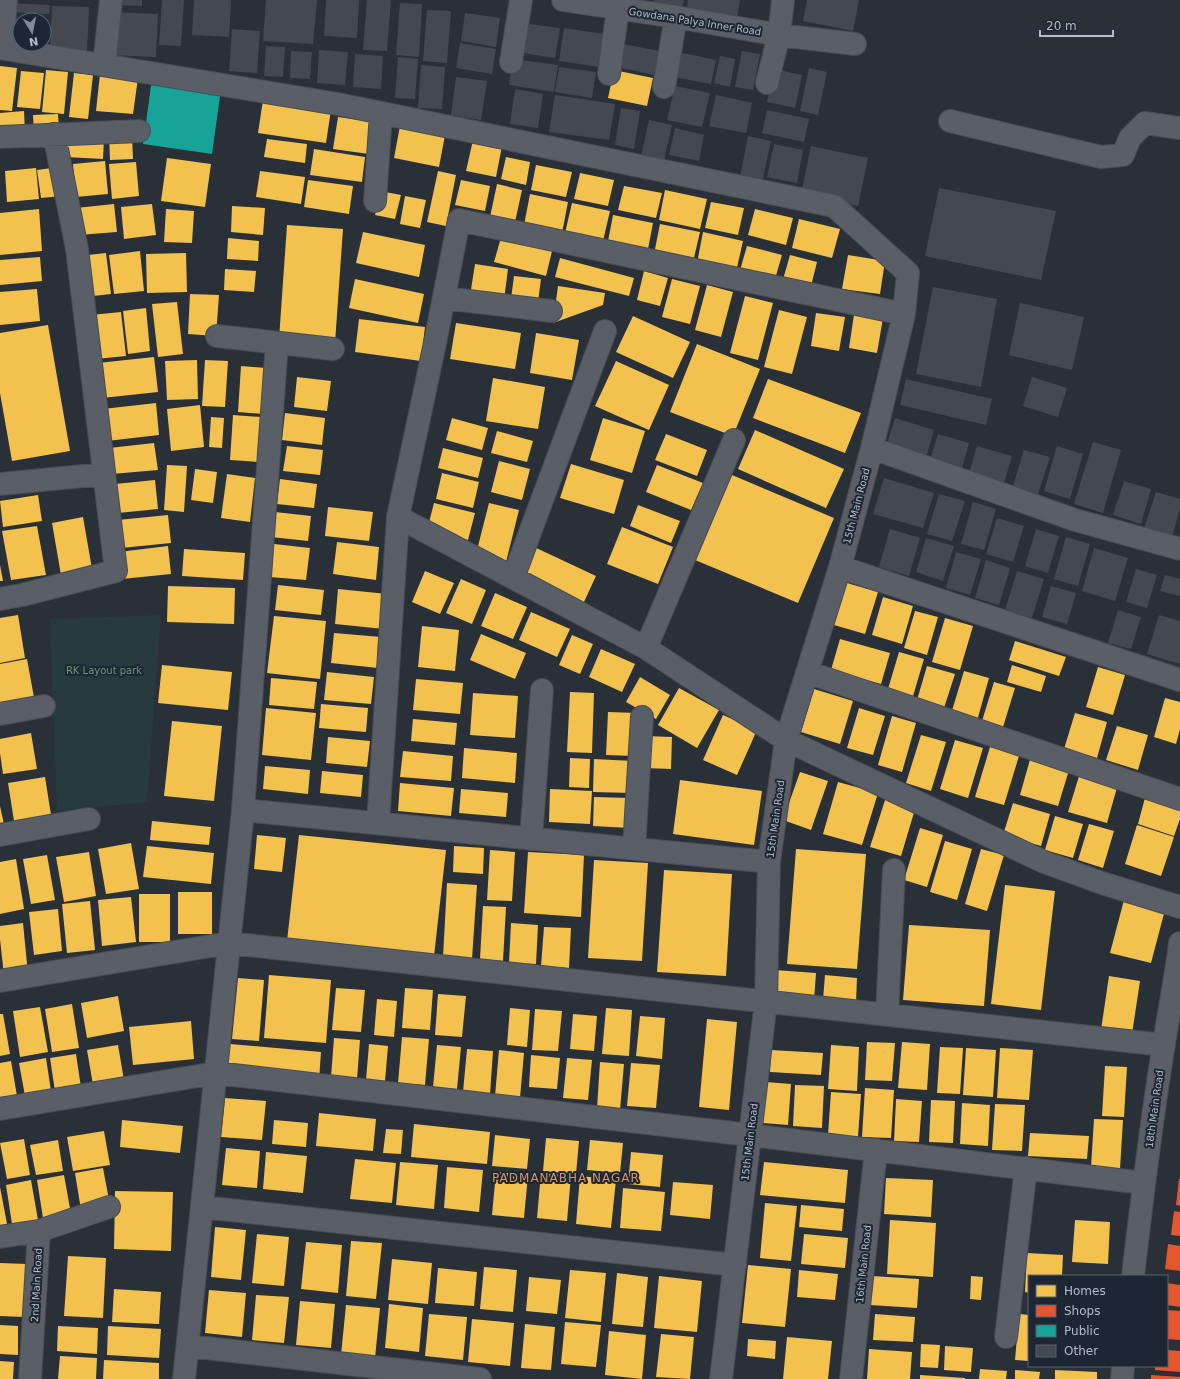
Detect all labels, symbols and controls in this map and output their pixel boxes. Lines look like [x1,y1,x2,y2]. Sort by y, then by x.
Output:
street label: Gowdana Palya Inner Road [628,6,762,37]
north arrow [12,12,52,52]
scale bar [1040,12,1113,38]
text: 20 m [1046,19,1077,33]
text: N [28,34,39,49]
street label: 15th Main Road [841,467,872,545]
park label: RK Layout park [66,665,142,676]
street label: 15th Main Road [765,780,786,859]
street label: 18th Main Road [1144,1070,1165,1149]
street label: 15th Main Road [739,1103,760,1182]
district label: PADMANABHA NAGAR [492,1171,640,1185]
street label: 16th Main Road [854,1225,873,1304]
street label: 2nd Main Road [29,1248,44,1322]
legend [1028,1275,1168,1367]
text: Homes [1064,1284,1106,1298]
text: Shops [1064,1304,1100,1318]
text: Public [1064,1324,1100,1338]
text: Other [1064,1344,1098,1358]

